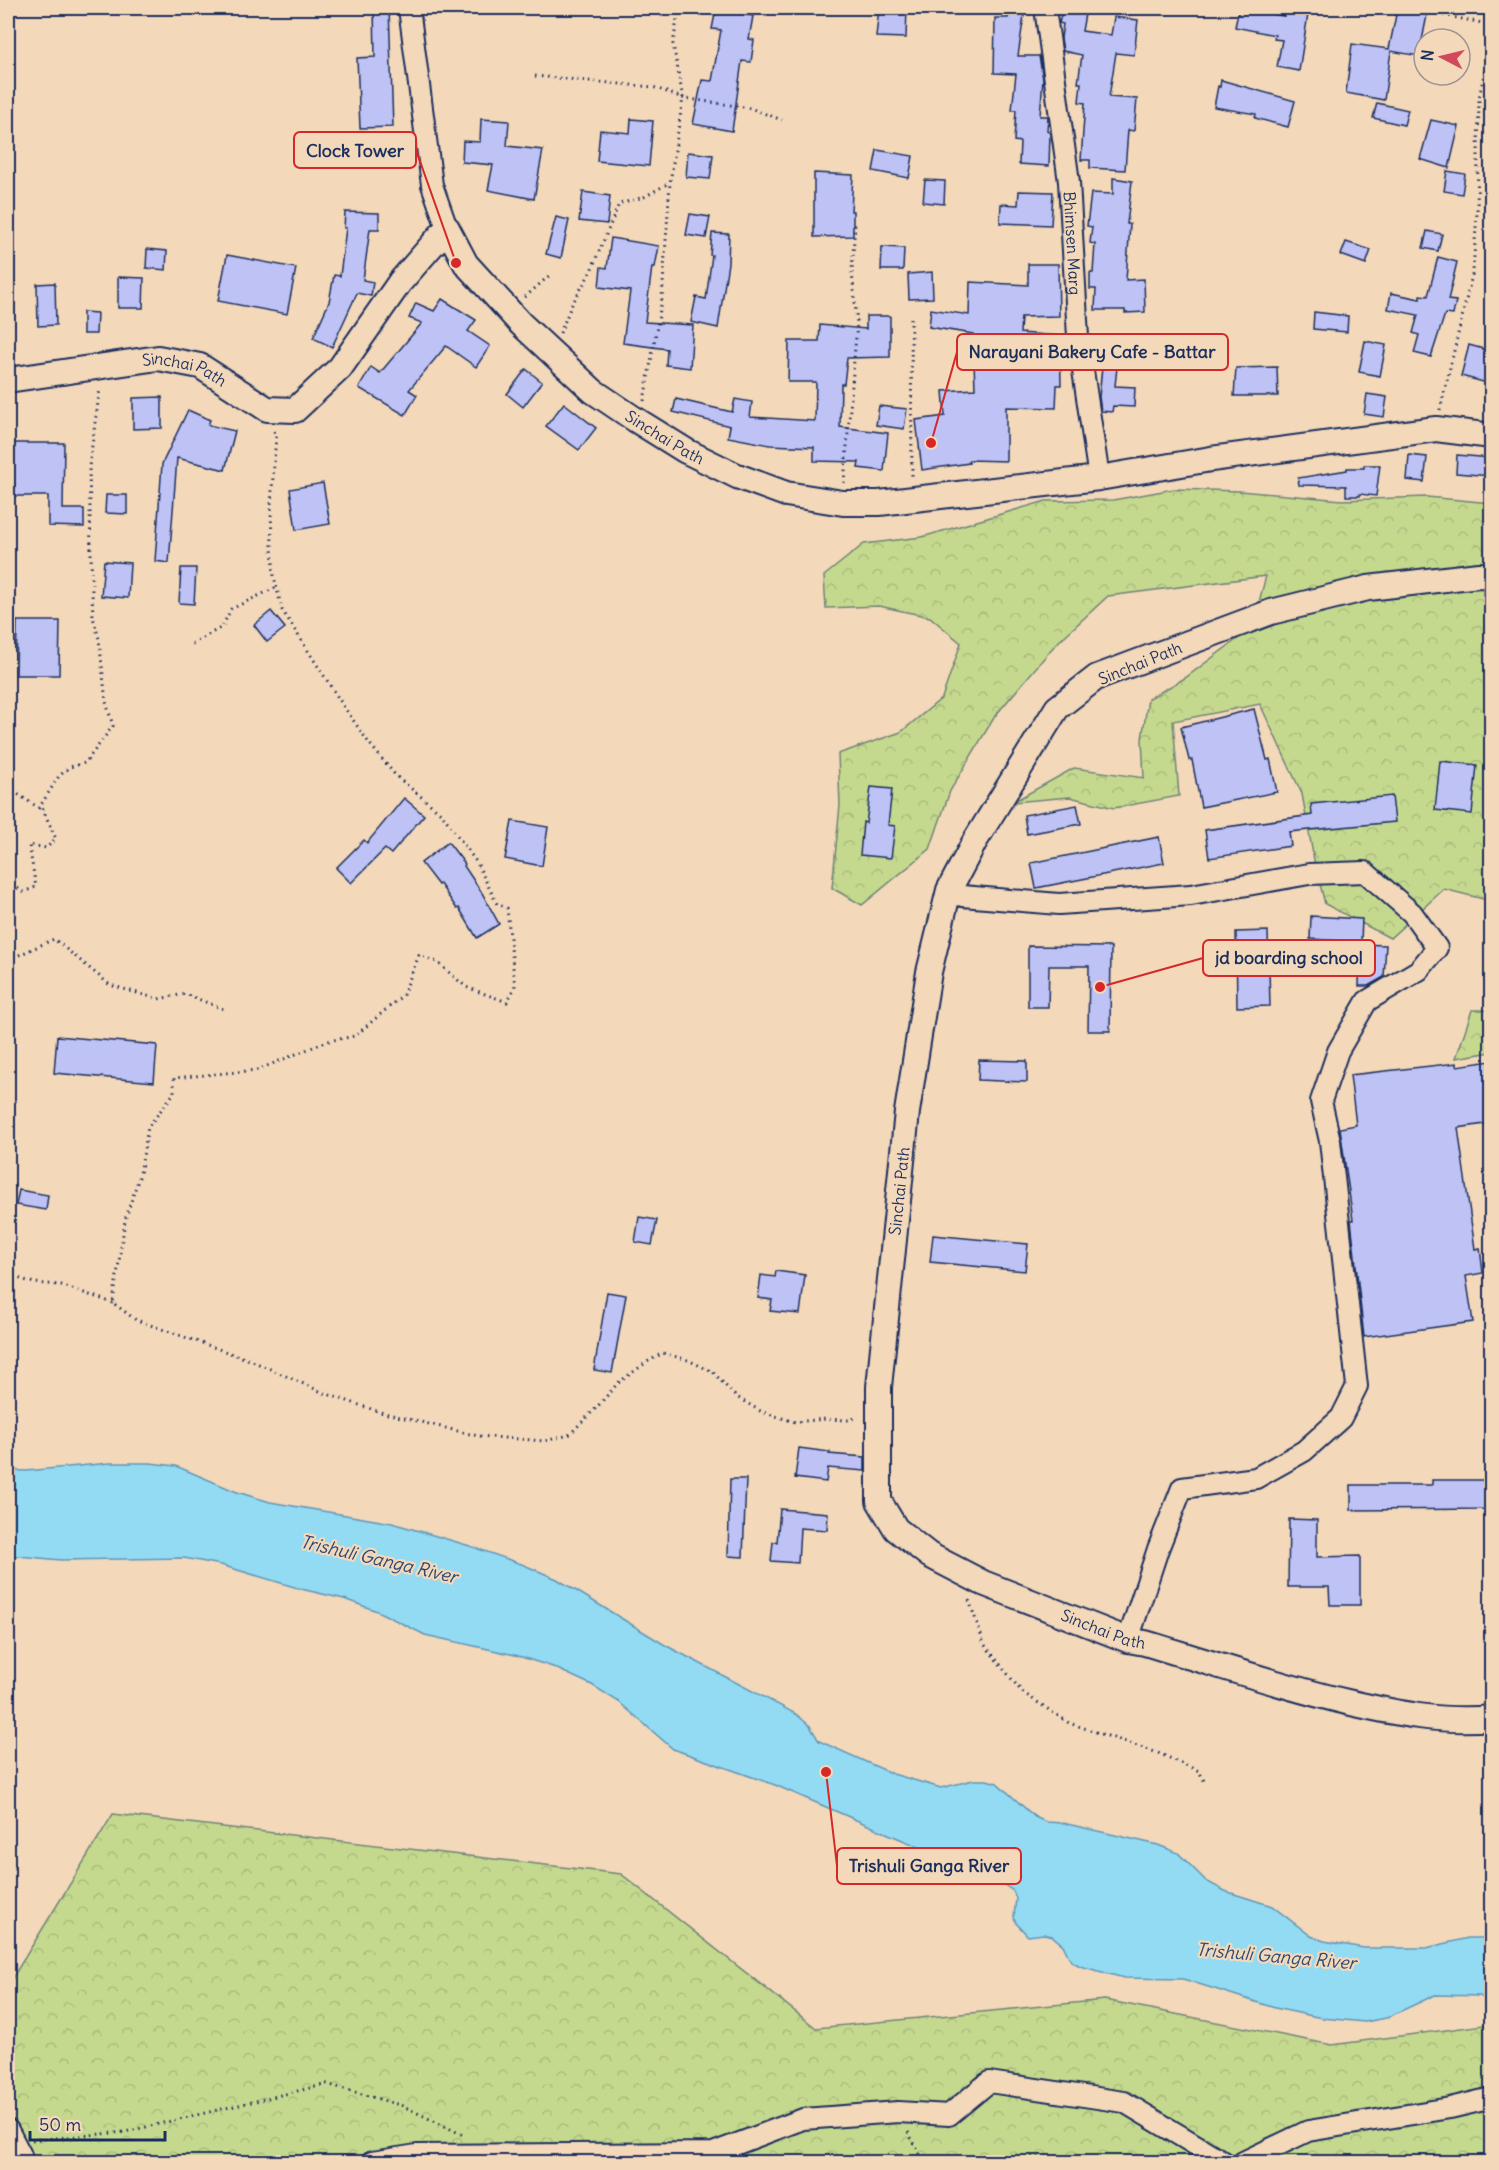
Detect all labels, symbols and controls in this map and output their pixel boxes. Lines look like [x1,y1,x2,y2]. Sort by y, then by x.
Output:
north arrow [1412,27,1472,87]
text: N [1417,48,1438,62]
callout: Clock Tower [294,132,416,168]
text: Clock Tower [306,139,405,162]
street label: Bhimsen Marg [1060,191,1086,296]
callout: Narayani Bakery Cafe - Battar [957,334,1228,370]
text: Narayani Bakery Cafe - Battar [968,340,1216,363]
street label: Sinchai Path [141,348,231,391]
street label: Sinchai Path [622,406,708,468]
street label: Sinchai Path [1095,637,1185,689]
callout: jd boarding school [1203,940,1375,976]
text: jd boarding school [1214,946,1363,969]
street label: Sinchai Path [884,1146,914,1236]
water label: Trishuli Ganga River [298,1530,462,1589]
street label: Sinchai Path [1058,1605,1147,1653]
callout: Trishuli Ganga River [837,1848,1021,1884]
text: Trishuli Ganga River [849,1854,1010,1877]
water label: Trishuli Ganga River [1195,1938,1360,1975]
scale bar [30,2104,165,2142]
text: 50 m [39,2113,81,2136]

